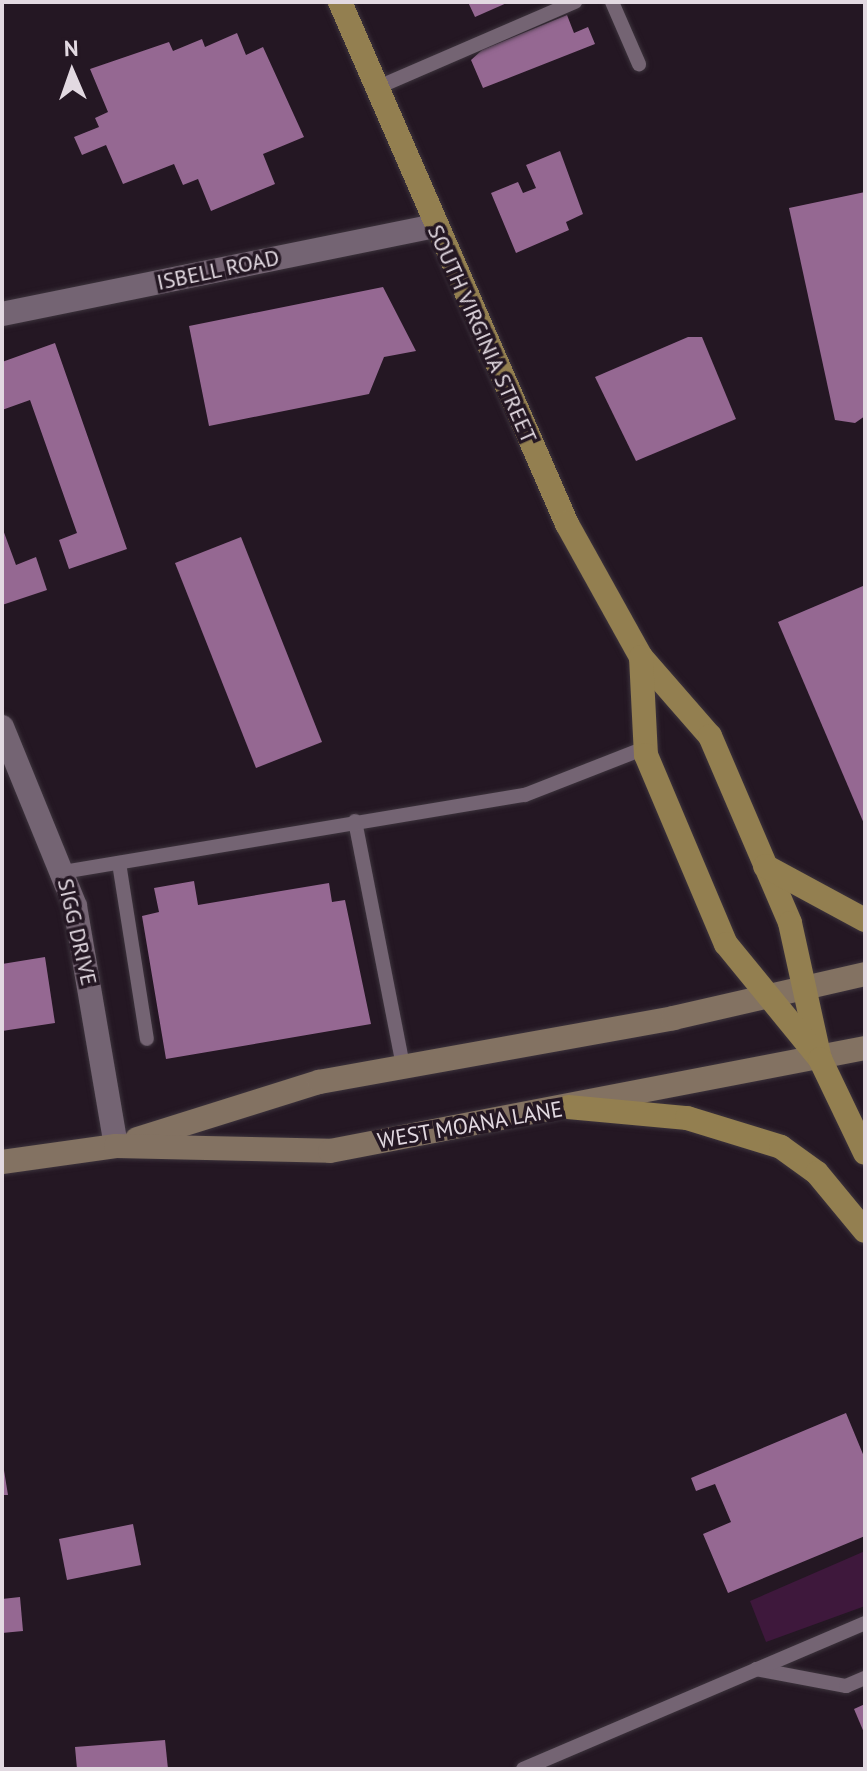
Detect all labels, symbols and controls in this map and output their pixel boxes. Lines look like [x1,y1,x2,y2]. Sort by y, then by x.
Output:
north arrow [32,32,112,112]
text: N [63,34,79,62]
street label: SOUTH VIRGINIA STREET [422,220,542,448]
street label: ISBELL ROAD [154,244,282,296]
street label: SIGG DRIVE [52,876,102,988]
street label: WEST MOANA LANE [375,1096,565,1154]

